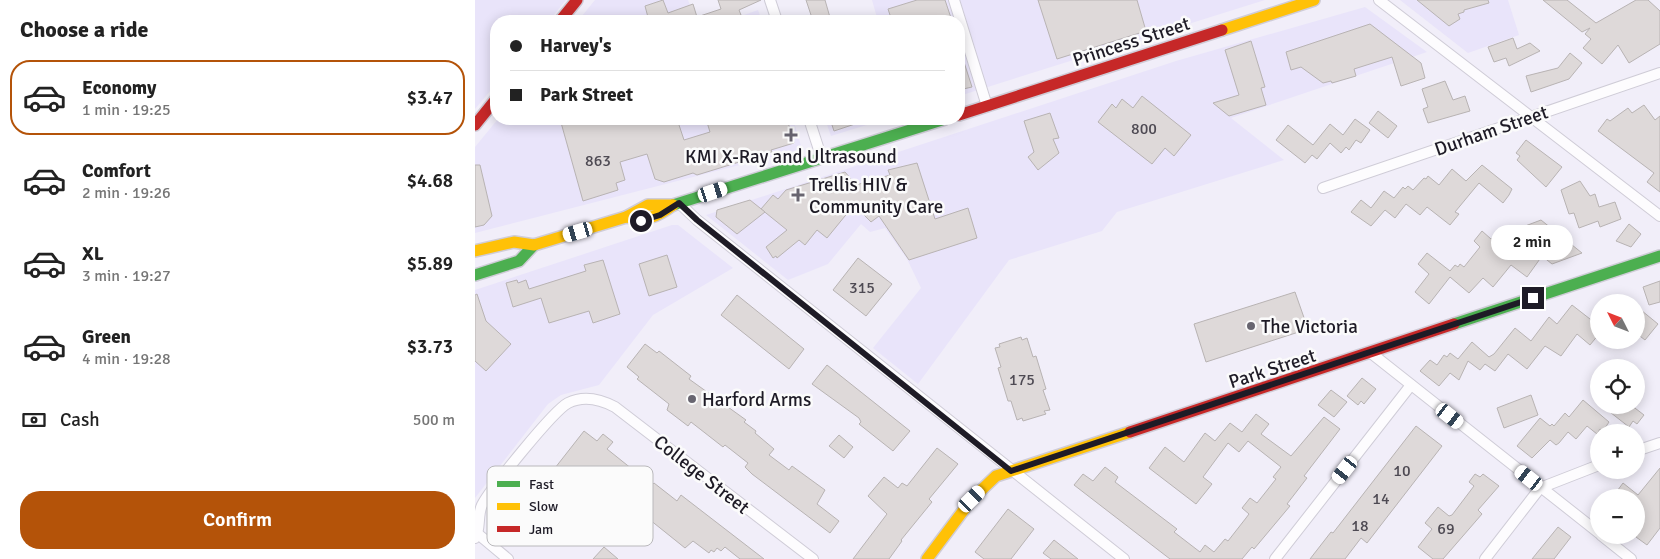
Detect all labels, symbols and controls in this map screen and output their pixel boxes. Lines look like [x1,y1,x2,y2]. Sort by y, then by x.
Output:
street label: Princess Street [1070,12,1193,72]
text: Choose a ride [20,16,148,43]
text: Harvey's [540,34,612,58]
icon: car [22,75,67,120]
text: Economy [82,76,156,100]
text: Park Street [540,83,633,107]
text: $3.47 [407,86,453,110]
text: 1 min · 19:25 [82,100,171,120]
street label: Durham Street [1431,100,1552,162]
house number: 800 [1131,119,1157,139]
marker: KMI X-Ray and Ultrasound [784,128,798,142]
place label: KMI X-Ray and Ultrasound [685,145,897,169]
house number: 863 [585,151,611,171]
icon: car [22,158,67,203]
text: Comfort [82,159,151,183]
text: $4.68 [407,169,453,193]
place label: Trellis HIV & Community Care [809,173,943,219]
car [696,180,729,204]
text: 2 min · 19:26 [82,183,171,203]
marker: Trellis HIV & Community Care [791,188,805,202]
route start [630,210,652,232]
car [561,221,594,243]
callout: 2 min [1492,226,1574,260]
text: 2 min [1513,232,1551,252]
icon: car [22,241,67,286]
text: XL [82,242,104,266]
text: $5.89 [407,252,453,276]
text: 3 min · 19:27 [82,266,171,286]
house number: 315 [849,278,875,298]
route end [1522,287,1544,309]
north arrow [1590,294,1645,349]
map controls [1590,294,1645,544]
place label: The Victoria [1261,315,1358,339]
marker: The Victoria [1245,320,1257,332]
icon: car [22,324,67,369]
text: Green [82,325,131,349]
text: $3.73 [407,335,453,359]
street label: Park Street [1226,343,1319,394]
text: 4 min · 19:28 [82,349,171,369]
button: locate [1590,359,1645,414]
house number: 175 [1009,370,1035,390]
place label: Harford Arms [702,388,811,412]
marker: Harford Arms [686,393,698,405]
car [1433,401,1466,431]
icon: cash [20,406,48,434]
text: Cash [60,408,100,432]
text: 500 m [413,410,455,430]
button: + [1590,424,1645,479]
street label: College Street [649,430,754,520]
car [1329,454,1360,486]
house number: 10 [1393,461,1411,481]
car [1512,463,1545,493]
legend [487,466,653,546]
text: Fast [529,476,554,493]
car [956,483,987,515]
house number: 14 [1372,489,1390,509]
button: − [1590,489,1645,544]
button: Confirm [20,491,455,549]
text: Slow [529,498,558,515]
house number: 18 [1351,516,1369,536]
house number: 69 [1437,519,1455,539]
text: Jam [529,521,553,538]

